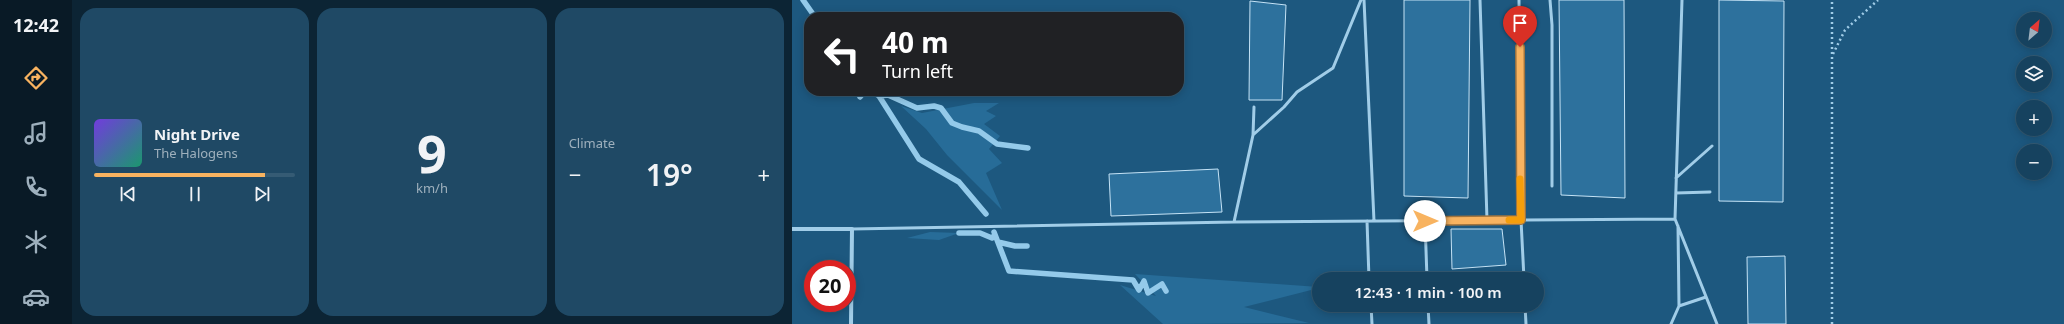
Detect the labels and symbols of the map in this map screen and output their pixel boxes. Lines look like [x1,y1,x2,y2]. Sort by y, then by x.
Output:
pin [1503,6,1537,47]
north arrow [2016,12,2052,48]
position arrow [1404,200,1446,242]
speed limit sign: 20 [804,260,856,312]

